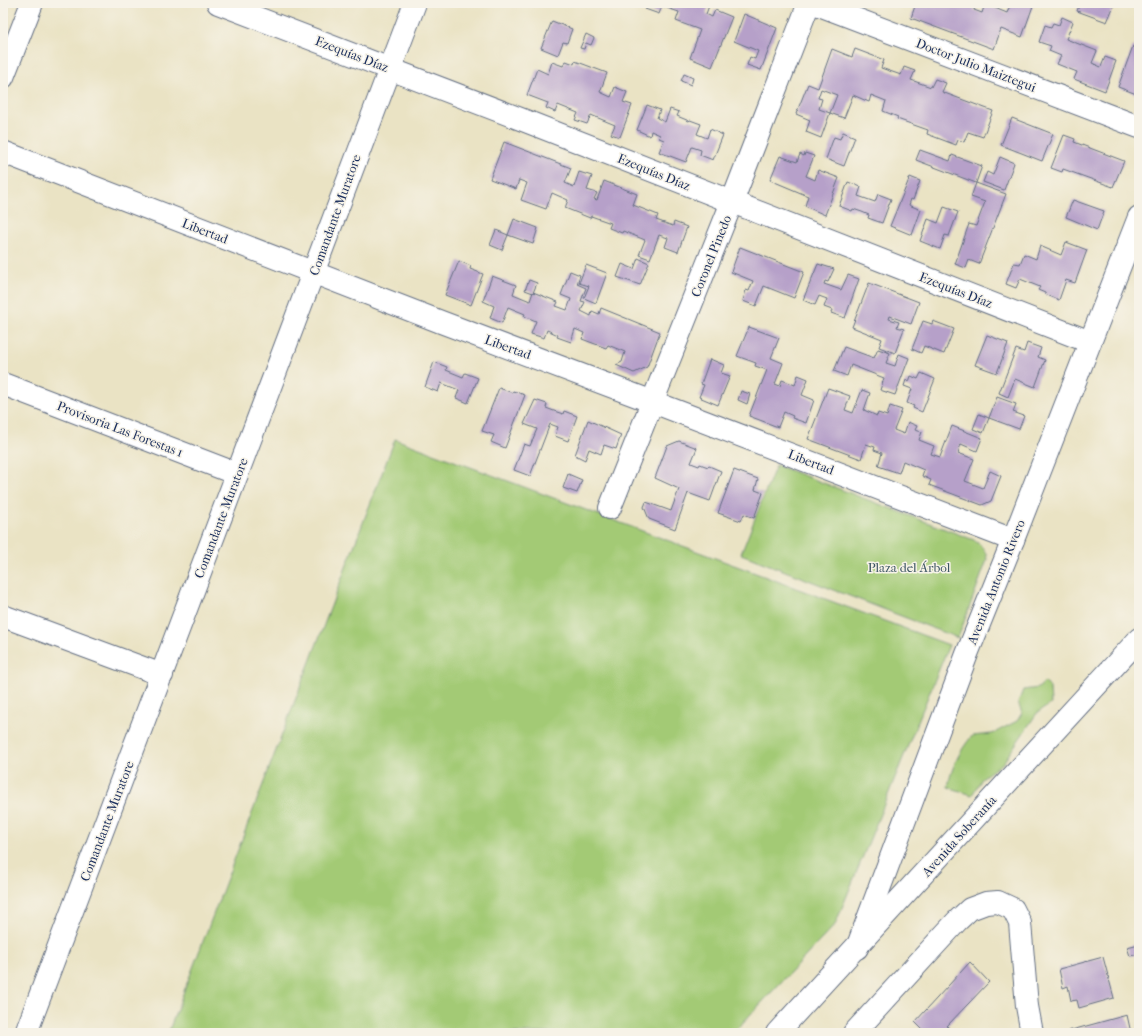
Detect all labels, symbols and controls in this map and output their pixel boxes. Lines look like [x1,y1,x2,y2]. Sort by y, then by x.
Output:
street label: Ezequías Díaz [313,33,391,75]
street label: Doctor Julio Maiztegui [914,35,1038,95]
street label: Ezequías Díaz [615,151,693,193]
street label: Comandante Muratore [306,152,364,278]
street label: Coronel Pinedo [688,213,734,299]
street label: Libertad [180,215,231,247]
street label: Ezequías Díaz [917,269,995,311]
street label: Libertad [483,332,534,363]
street label: Provisoria Las Forestas 1 [55,398,185,460]
street label: Libertad [786,446,837,478]
street label: Comandante Muratore [191,455,251,580]
street label: Avenida Antonio Rivero [964,517,1028,648]
park label: Plaza del Árbol [868,560,951,575]
street label: Comandante Muratore [77,758,137,883]
street label: Avenida Soberanía [918,792,1000,880]

